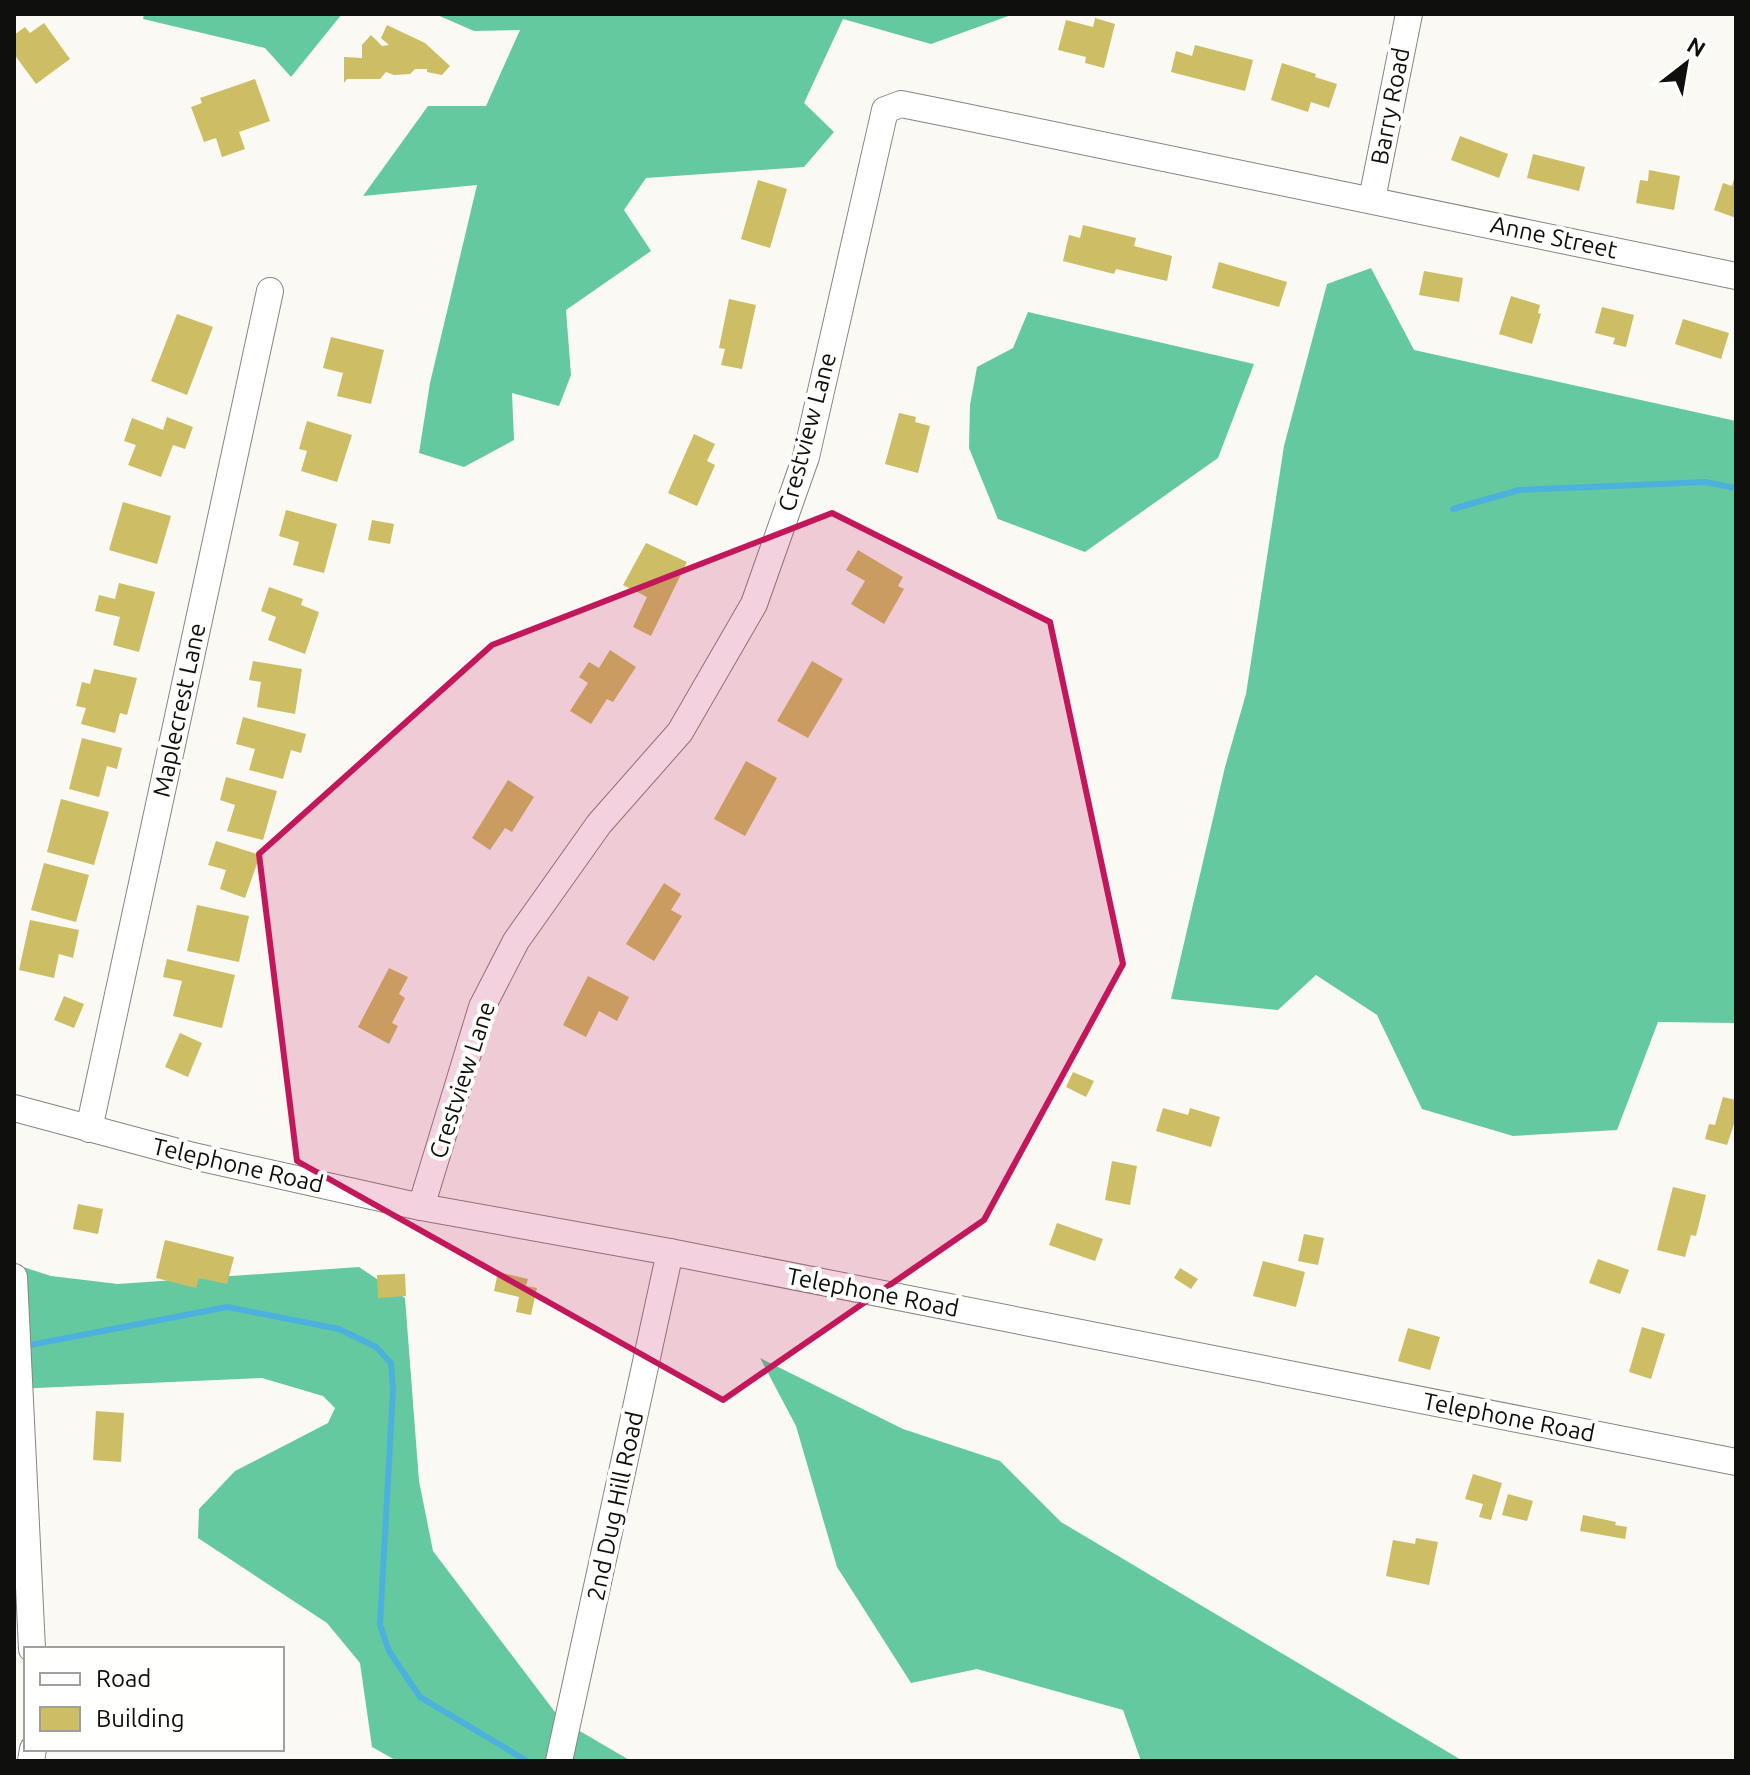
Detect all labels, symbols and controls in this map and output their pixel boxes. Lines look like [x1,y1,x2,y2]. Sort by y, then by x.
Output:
north arrow [1646,24,1726,104]
text: N [1683,31,1710,61]
street label: Barry Road [1365,45,1415,167]
street label: Anne Street [1488,210,1620,264]
street label: Crestview Lane [773,350,841,514]
street label: Maplecrest Lane [147,621,211,799]
street label: Crestview Lane [424,998,500,1162]
street label: Telephone Road [150,1132,326,1198]
street label: Telephone Road [785,1262,961,1322]
street label: Telephone Road [1421,1387,1597,1447]
street label: 2nd Dug Hill Road [582,1409,648,1603]
legend [24,1647,284,1751]
text: Road [96,1665,151,1692]
text: Building [96,1705,184,1732]

